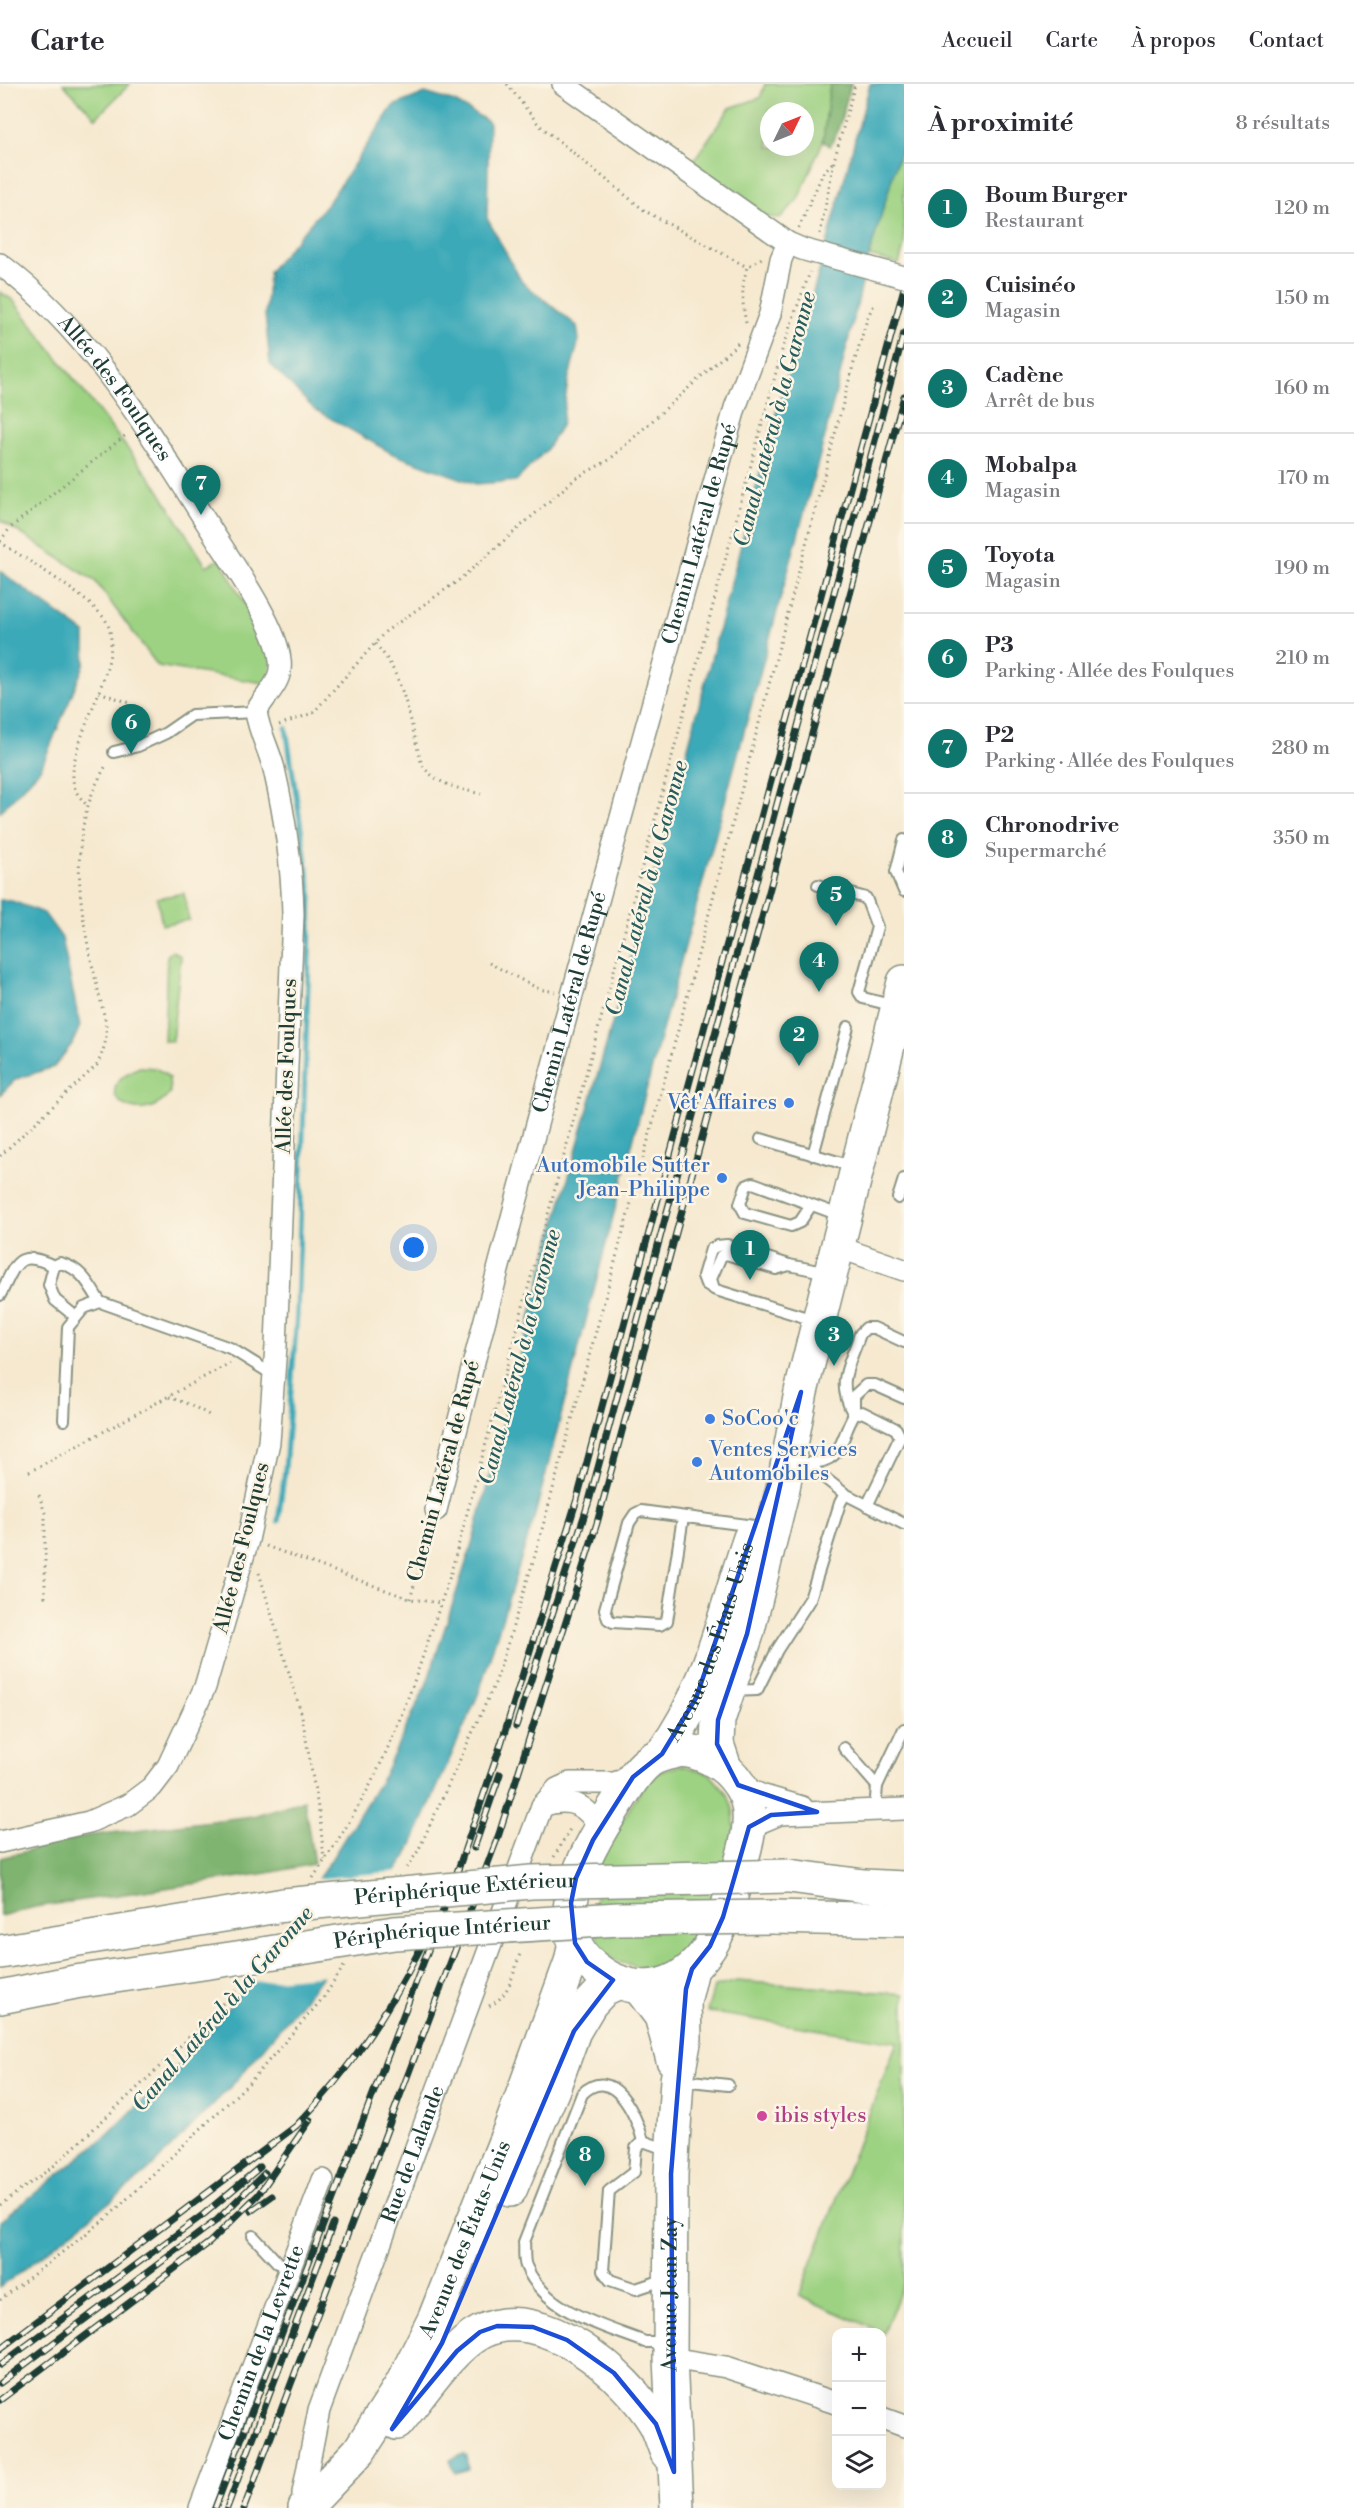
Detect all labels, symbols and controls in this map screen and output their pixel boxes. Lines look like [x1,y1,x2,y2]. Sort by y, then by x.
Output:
text: Carte [30,24,105,59]
text: Accueil [942,28,1013,54]
text: Carte [1046,28,1098,54]
text: À propos [1131,28,1216,54]
text: Contact [1249,28,1324,54]
north arrow [760,102,814,156]
text: À proximité [928,107,1073,139]
text: 8 résultats [1236,111,1330,136]
text: Boum Burger [985,182,1128,209]
text: 1 [943,196,952,221]
text: 120 m [1275,196,1330,221]
text: Restaurant [985,209,1084,234]
text: Cuisinéo [985,272,1076,299]
text: 2 [941,286,954,311]
text: 150 m [1275,286,1330,311]
water label: Canal Latéral à la Garonne [728,288,822,550]
text: Magasin [985,299,1061,324]
street label: Allée des Foulques [51,309,177,466]
text: Cadène [985,362,1064,389]
text: 3 [941,376,954,401]
text: 160 m [1275,376,1330,401]
text: Arrêt de bus [985,389,1095,414]
street label: Chemin Latéral de Rupé [657,421,743,648]
text: Mobalpa [985,452,1077,479]
pin: 7 [182,466,220,515]
text: 4 [941,466,954,491]
text: 170 m [1278,466,1330,491]
text: Magasin [985,479,1061,504]
text: Toyota [985,542,1055,569]
text: 5 [941,556,954,581]
text: 190 m [1275,556,1330,581]
text: Magasin [985,569,1061,594]
text: P3 [985,632,1014,659]
text: 6 [941,646,954,671]
text: 210 m [1275,646,1330,671]
text: Parking · Allée des Foulques [985,659,1234,684]
pin: 6 [112,704,150,754]
text: P2 [985,722,1014,749]
text: 7 [942,736,953,761]
text: 280 m [1271,736,1330,761]
text: Parking · Allée des Foulques [985,749,1234,774]
water label: Canal Latéral à la Garonne [600,757,694,1019]
text: Chronodrive [985,812,1119,839]
text: 8 [941,826,954,851]
text: 350 m [1273,826,1330,851]
text: Supermarché [985,839,1107,864]
pin: 5 [816,876,856,926]
street label: Chemin Latéral de Rupé [528,889,613,1116]
pin: 4 [800,942,838,992]
street label: Allée des Foulques [271,978,303,1155]
pin: 2 [780,1016,818,1066]
place label: Vêt'Affaires [666,1090,777,1116]
marker: Vêt'Affaires [782,1096,796,1110]
place label: Automobile Sutter Jean-Philippe [535,1153,710,1203]
marker: Automobile Sutter Jean-Philippe [715,1171,729,1185]
water label: Canal Latéral à la Garonne [473,1226,567,1488]
pin: 1 [730,1230,770,1280]
your location [399,1233,428,1262]
pin: 3 [814,1316,854,1366]
street label: Chemin Latéral de Rupé [402,1357,486,1585]
place label: SoCoo'c [722,1406,799,1432]
marker: SoCoo'c [703,1412,717,1426]
place label: Ventes Services Automobiles [708,1437,857,1487]
marker: Ventes Services Automobiles [690,1455,704,1469]
street label: Allée des Foulques [208,1460,276,1637]
street label: Avenue des États-Unis [661,1539,760,1748]
street label: Périphérique Extérieur [353,1868,577,1911]
water label: Canal Latéral à la Garonne [126,1901,320,2117]
street label: Périphérique Intérieur [332,1910,552,1955]
street label: Rue de Lalande [376,2082,451,2227]
place label: ibis styles [774,2103,866,2129]
marker: ibis styles [755,2109,769,2123]
pin: 8 [566,2136,604,2186]
street label: Avenue des États-Unis [413,2137,517,2344]
street label: Avenue Jean Zay [657,2216,684,2373]
street label: Chemin de la Levrette [213,2241,310,2445]
map controls [832,2328,886,2490]
button: + [832,2328,886,2382]
button: − [832,2382,886,2436]
button: layers [832,2436,886,2490]

